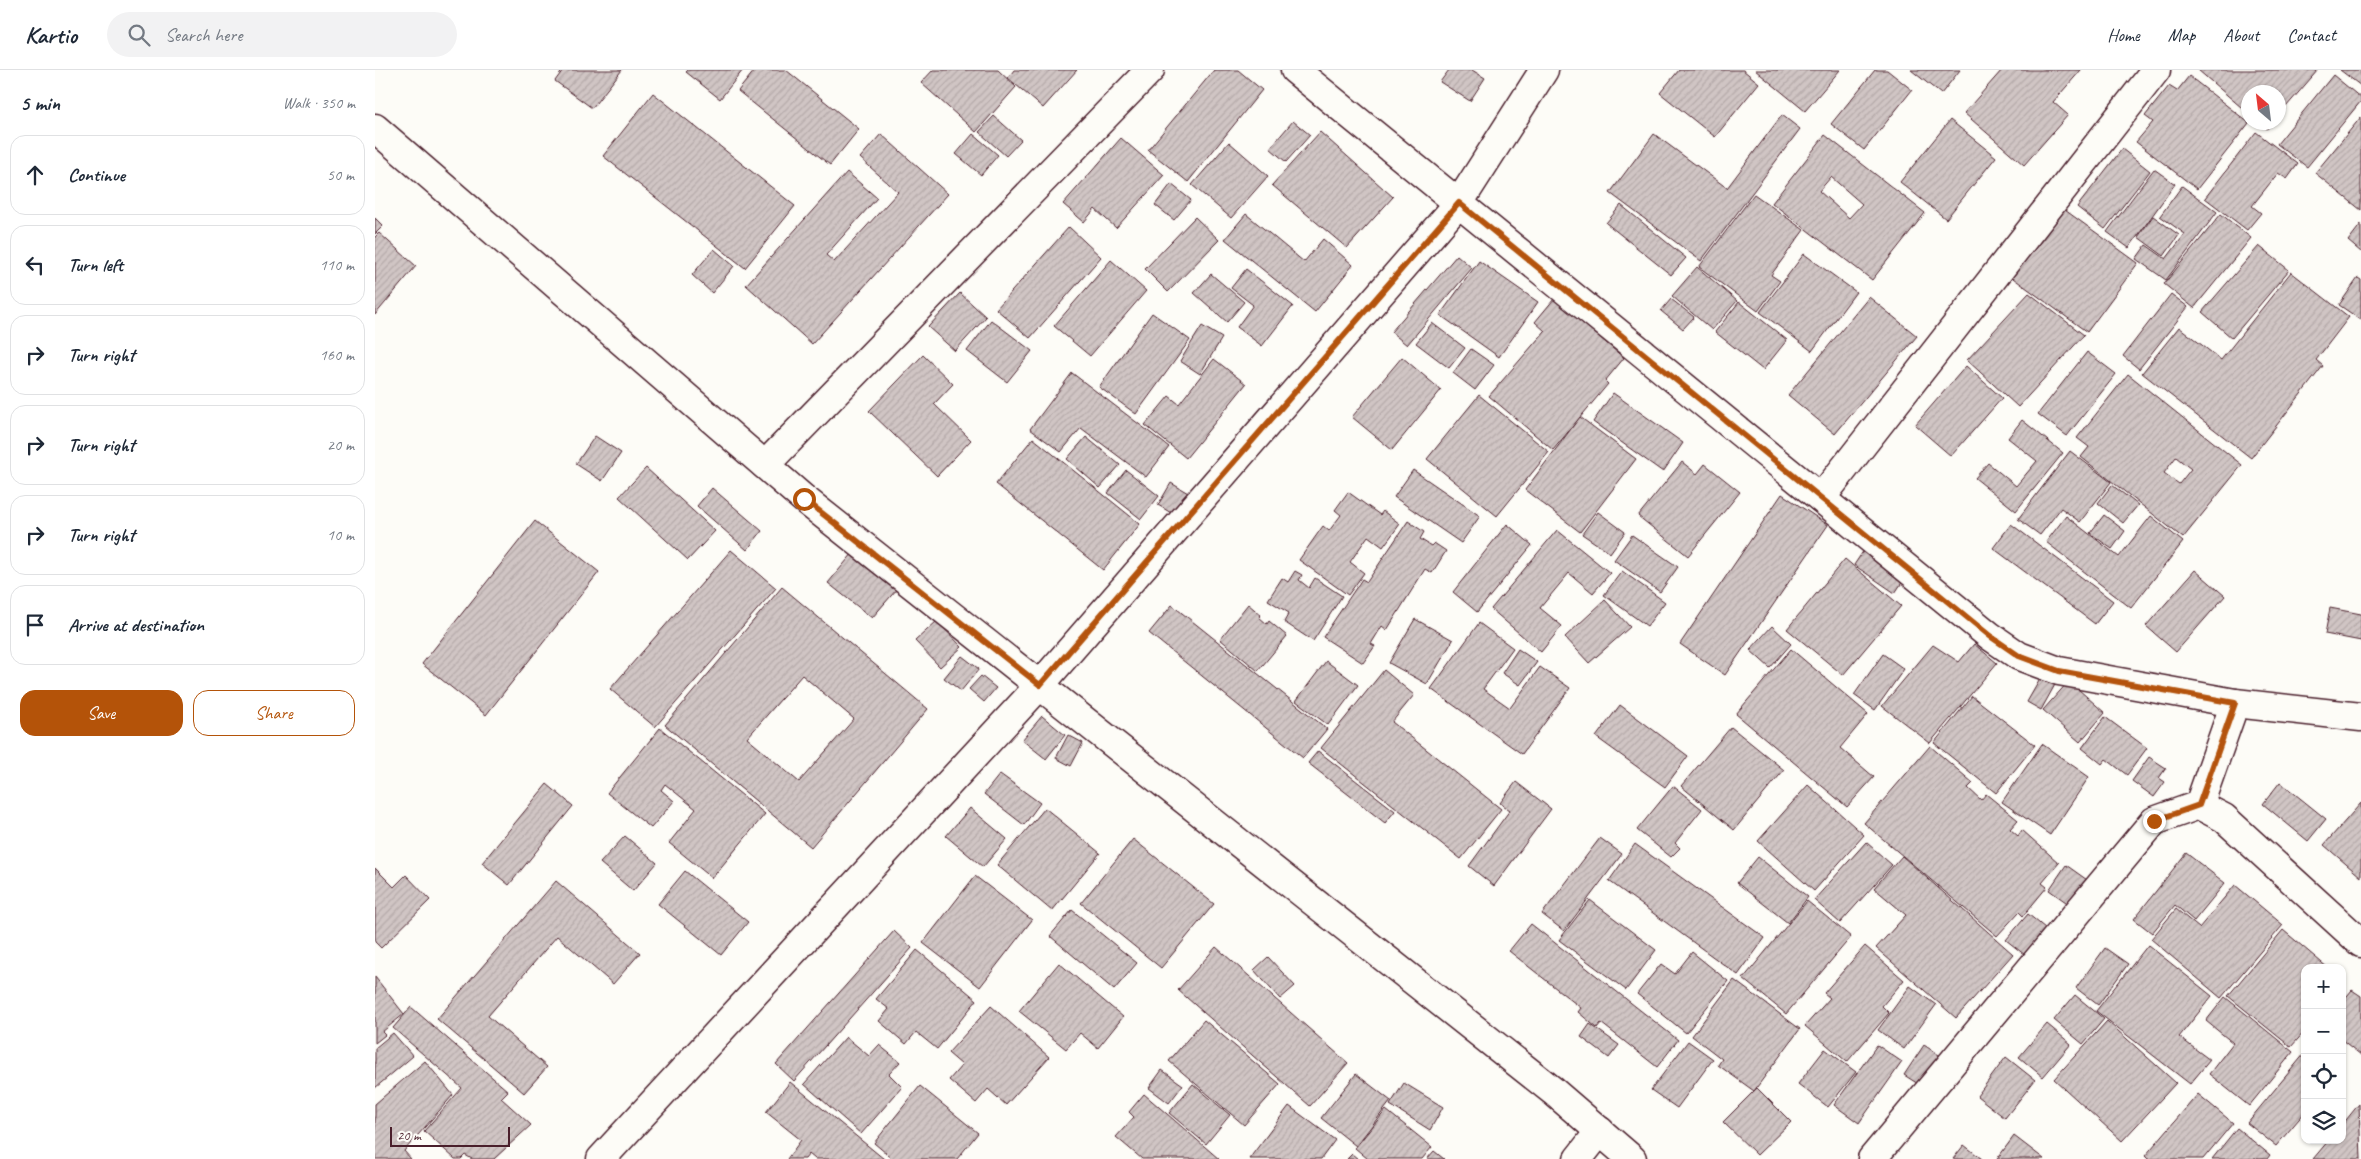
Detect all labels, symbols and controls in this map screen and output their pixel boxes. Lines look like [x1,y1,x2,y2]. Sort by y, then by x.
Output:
search box [107,12,457,57]
text: Kartio [25,20,77,50]
icon: search [125,21,153,49]
text: Search here [165,23,242,47]
text: Home [2107,24,2140,46]
text: Map [2168,24,2195,46]
text: About [2223,24,2259,46]
text: Contact [2287,24,2336,46]
north arrow [2241,85,2286,130]
text: 5 min [20,90,60,116]
text: Walk · 350 m [283,93,355,113]
icon: ahead [21,161,49,189]
text: Continue [68,163,125,187]
text: 50 m [327,165,354,185]
icon: left [21,251,49,279]
text: Turn left [68,253,123,277]
text: 110 m [320,255,354,275]
icon: right [21,341,49,369]
text: Turn right [68,343,135,367]
text: 160 m [320,345,354,365]
icon: right [21,431,49,459]
text: Turn right [68,433,135,457]
text: 20 m [327,435,354,455]
route start [793,488,816,511]
icon: right [21,521,49,549]
text: Turn right [68,523,135,547]
text: 10 m [327,525,354,545]
icon: arrive [21,611,49,639]
text: Arrive at destination [68,613,204,637]
button: Save [20,690,183,736]
button: Share [193,690,355,736]
route end [2143,810,2166,833]
map controls [2301,964,2346,1144]
button: + [2301,964,2346,1009]
button: − [2301,1009,2346,1054]
button: locate [2301,1054,2346,1099]
button: layers [2301,1099,2346,1144]
scale bar [390,1124,510,1147]
text: 20 m [397,1127,421,1144]

